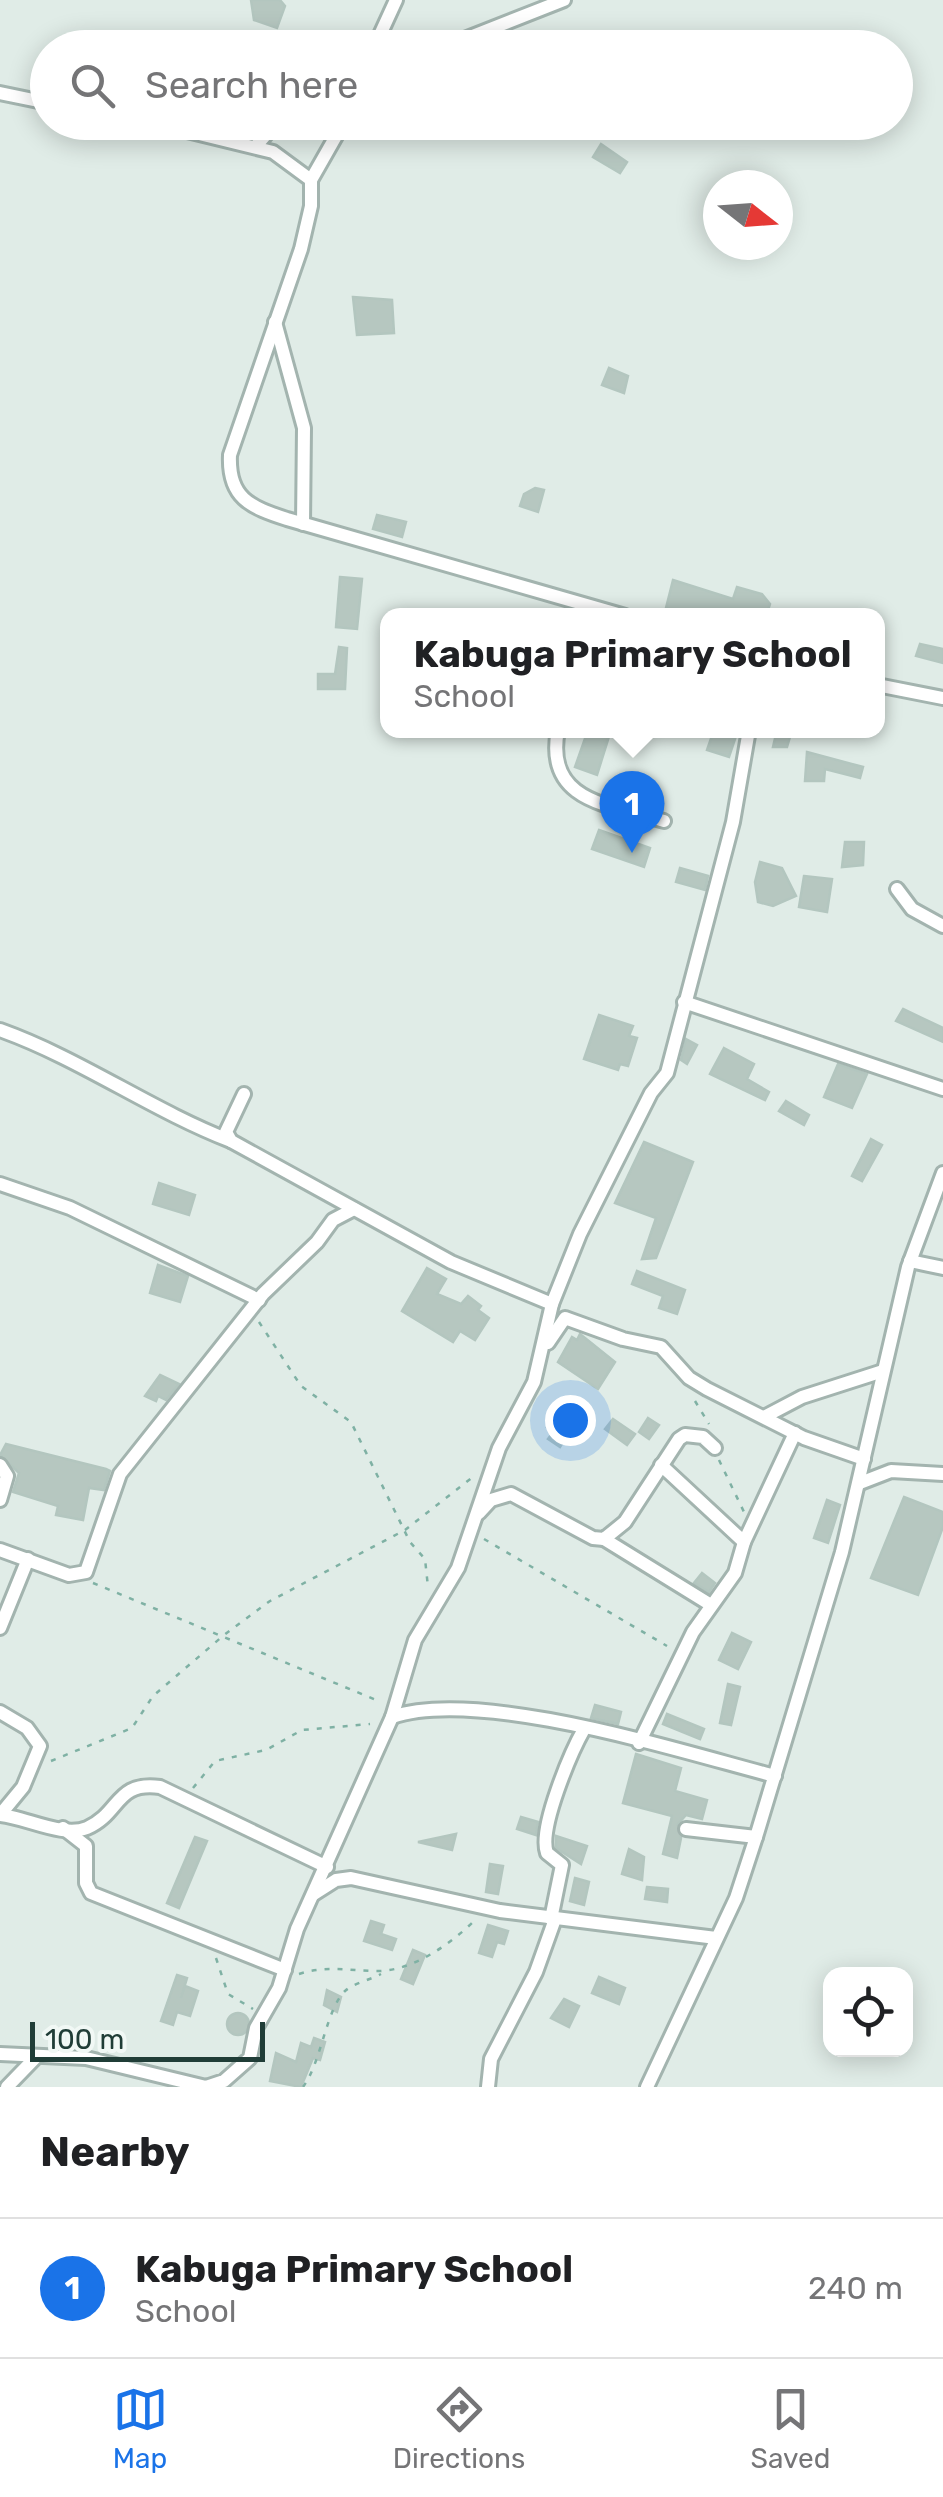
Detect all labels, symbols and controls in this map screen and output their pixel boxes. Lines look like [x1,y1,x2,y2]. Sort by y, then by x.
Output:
search box [30,30,913,140]
icon: search [65,58,120,113]
text: Search here [145,62,358,108]
north arrow [703,170,793,260]
popup [380,608,885,738]
text: Kabuga Primary School [413,631,852,677]
text: School [413,677,515,715]
pin: 1 [600,770,664,853]
your location [545,1395,596,1446]
map controls [823,1967,913,2057]
button: locate [823,1967,913,2057]
scale bar [30,2017,265,2062]
text: 100 m [45,2023,124,2056]
text: Nearby [40,2127,190,2177]
text: Kabuga Primary School [135,2246,573,2292]
text: 1 [65,2269,80,2307]
text: 240 m [808,2269,903,2307]
text: School [135,2292,237,2330]
tab: Map [113,2382,168,2475]
tab: Directions [393,2382,525,2475]
tab: Saved [750,2382,830,2475]

